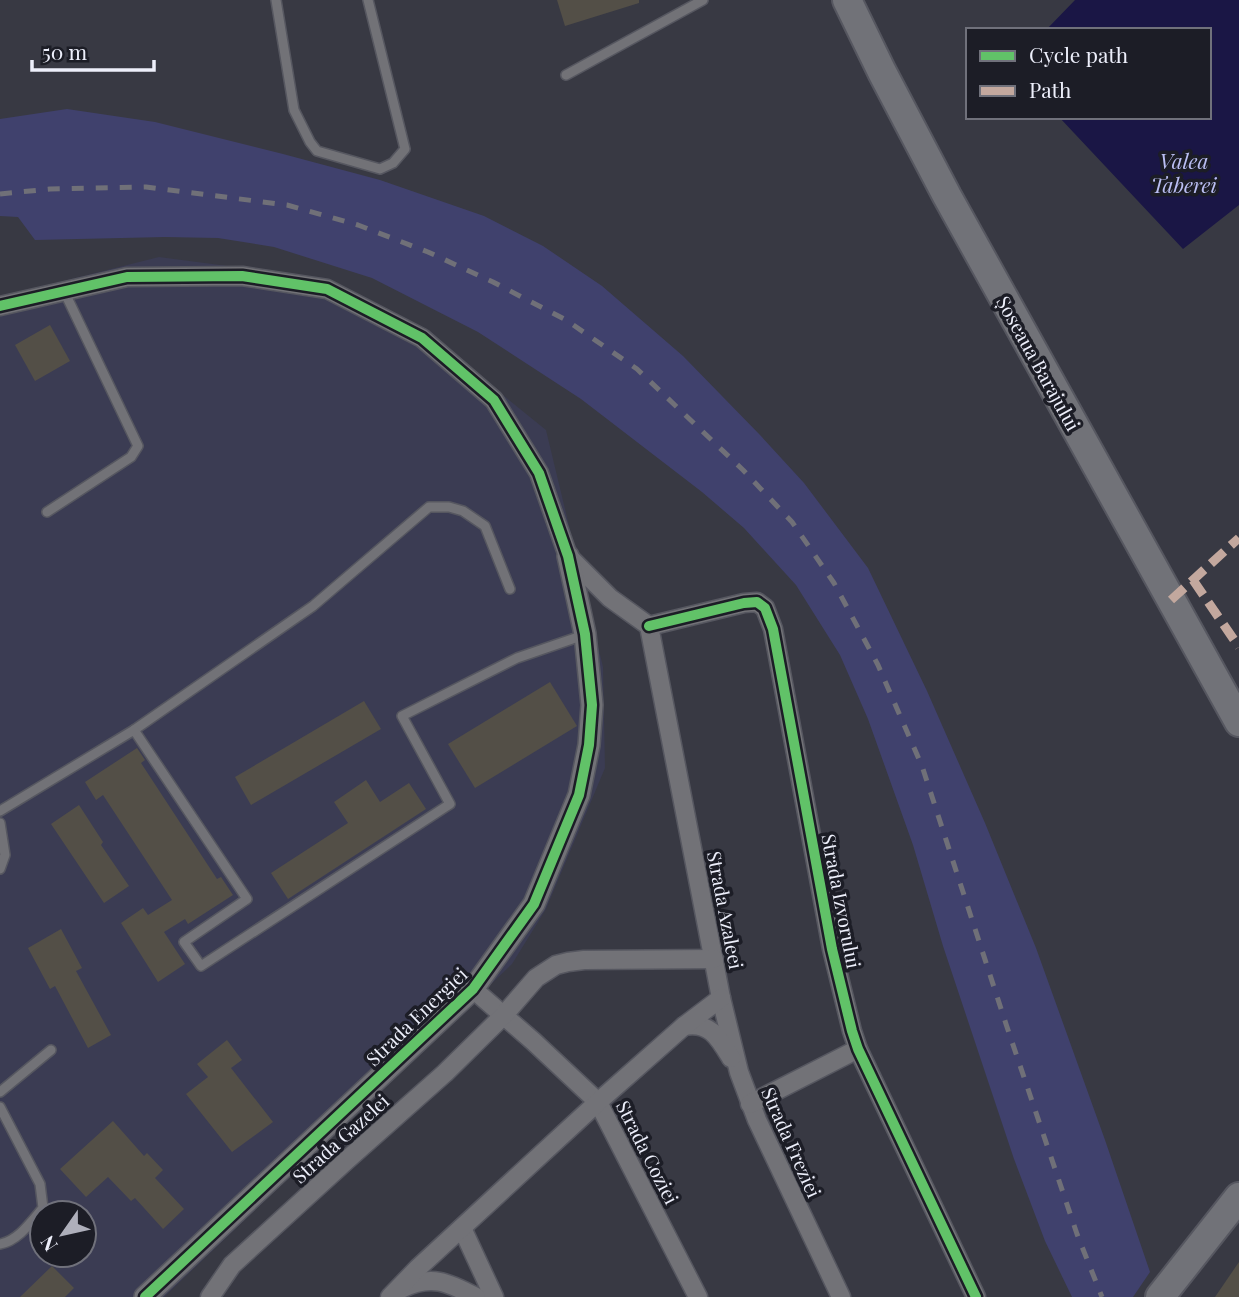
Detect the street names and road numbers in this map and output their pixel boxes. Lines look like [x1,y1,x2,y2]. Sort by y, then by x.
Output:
street label: Șoseaua Barajului [991,291,1087,436]
street label: Strada Izvorului [816,832,868,971]
street label: Strada Azaleei [702,849,750,972]
street label: Strada Energiei [360,961,473,1071]
street label: Strada Freziei [756,1083,828,1202]
street label: Strada Gazelei [286,1087,394,1188]
street label: Strada Coziei [611,1096,685,1209]

